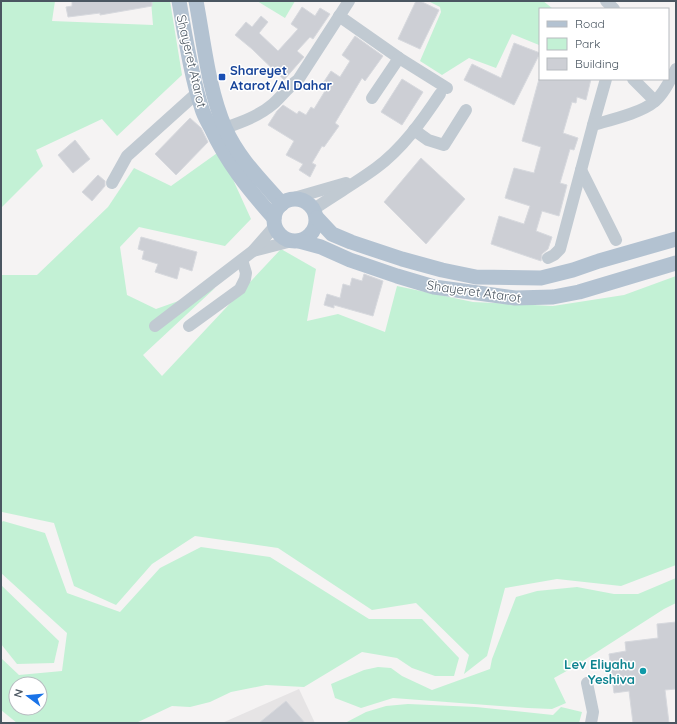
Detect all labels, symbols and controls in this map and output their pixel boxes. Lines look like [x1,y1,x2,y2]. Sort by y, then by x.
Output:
legend [539,8,669,80]
street label: Shayeret Atarot [174,13,210,109]
text: Road [575,16,605,31]
text: Park [575,36,600,51]
text: Building [575,56,619,71]
place label: Shareyet Atarot/Al Dahar [230,62,333,93]
marker: Shareyet Atarot/Al Dahar [217,72,227,82]
street label: Shayeret Atarot [426,276,522,306]
place label: Lev Eliyahu Yeshiva [564,656,635,687]
marker: Lev Eliyahu Yeshiva [638,666,648,676]
north arrow [8,676,48,716]
text: N [11,687,26,699]

